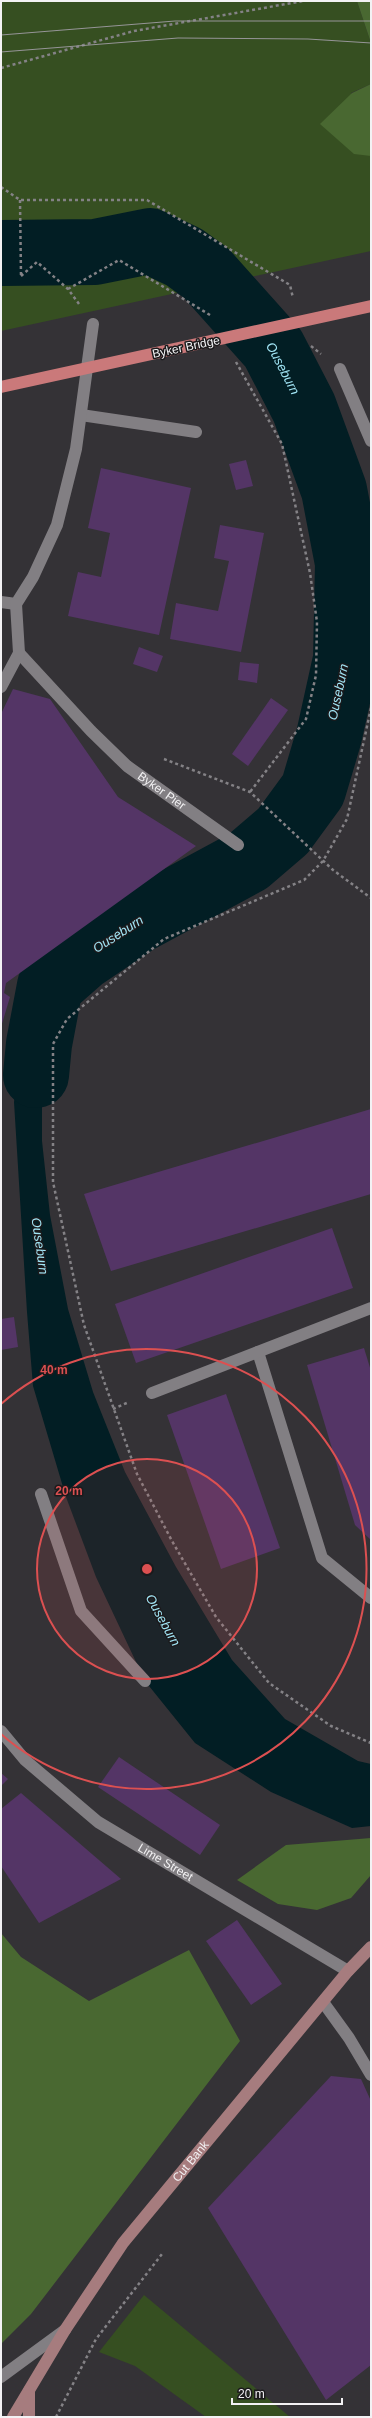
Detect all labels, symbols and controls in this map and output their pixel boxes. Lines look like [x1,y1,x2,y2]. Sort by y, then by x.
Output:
street label: Byker Bridge [151,333,221,361]
water label: Ouseburn [263,339,303,397]
water label: Ouseburn [325,663,351,721]
street label: Byker Pier [135,769,188,812]
water label: Ouseburn [90,912,146,956]
water label: Ouseburn [29,1217,51,1275]
text: 40 m [40,1363,68,1377]
text: 20 m [55,1484,83,1498]
centre of rings [140,1562,154,1576]
water label: Ouseburn [143,1591,183,1649]
street label: Lime Street [136,1840,196,1884]
street label: Cut Bank [169,2137,212,2185]
scale bar [232,2380,342,2406]
text: 20 m [238,2387,265,2401]

